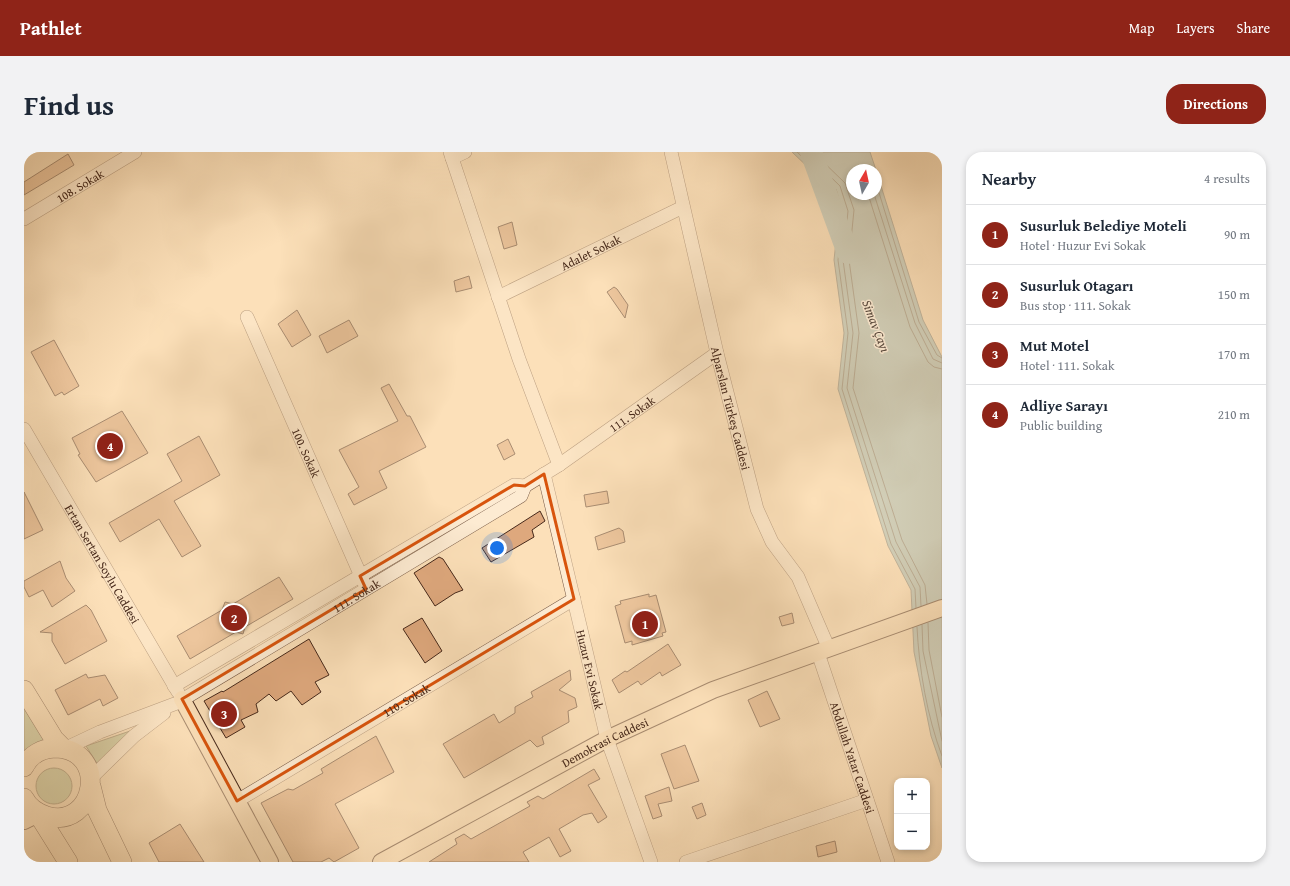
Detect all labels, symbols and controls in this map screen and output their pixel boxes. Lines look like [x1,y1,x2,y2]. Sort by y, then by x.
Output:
text: Pathlet [20,14,82,42]
text: Map [1129,18,1155,38]
text: Layers [1177,18,1215,38]
text: Share [1237,18,1270,38]
text: Find us [24,84,114,125]
button: Directions [1166,84,1266,124]
street label: 108. Sokak [53,164,107,206]
north arrow [846,164,882,200]
text: Nearby [982,166,1036,191]
text: 4 results [1204,169,1250,188]
text: Susurluk Belediye Moteli [1020,215,1187,236]
text: 1 [992,225,998,244]
text: 90 m [1224,225,1250,244]
street label: Adalet Sokak [558,230,624,274]
text: Hotel · Huzur Evi Sokak [1020,236,1146,255]
text: Susurluk Otagarı [1020,275,1133,296]
text: 2 [992,285,998,304]
text: 150 m [1218,285,1250,304]
text: Bus stop · 111. Sokak [1020,296,1131,315]
water label: Simav Çayı [857,297,895,356]
text: Mut Motel [1020,335,1089,356]
street label: Alparslan Türkeş Caddesi [707,345,755,472]
text: 3 [992,345,998,364]
text: 170 m [1218,345,1250,364]
text: Hotel · 111. Sokak [1020,356,1115,375]
street label: 111. Sokak [605,391,659,436]
text: Adliye Sarayı [1020,395,1108,416]
text: 4 [992,405,998,424]
text: 210 m [1218,405,1250,424]
text: Public building [1020,416,1102,435]
street label: 100. Sokak [288,425,325,481]
pin: 4 [97,431,123,461]
street label: Ertan Sertan Soylu Caddesi [61,501,145,627]
your location [487,538,507,558]
street label: 111. Sokak [329,574,384,616]
pin: 2 [221,603,247,633]
pin: 1 [632,609,658,639]
street label: Huzur Evi Sokak [573,628,608,712]
street label: 110. Sokak [379,678,434,721]
pin: 3 [211,699,237,729]
street label: Abdullah Yatar Caddesi [826,699,880,816]
street label: Demokrasi Caddesi [558,712,651,771]
map controls [894,778,930,850]
button: + [894,778,930,814]
button: − [894,814,930,850]

